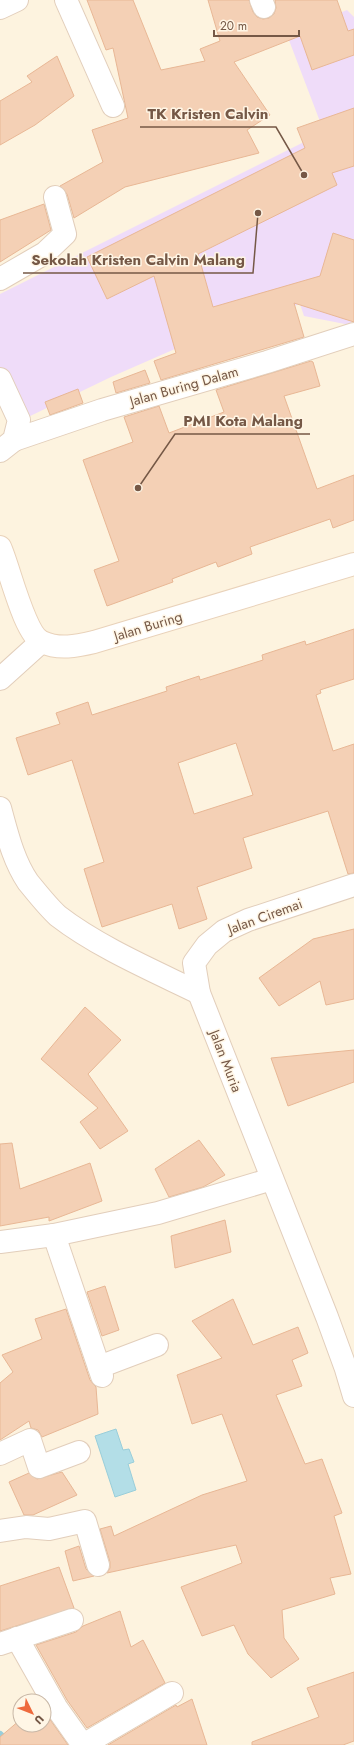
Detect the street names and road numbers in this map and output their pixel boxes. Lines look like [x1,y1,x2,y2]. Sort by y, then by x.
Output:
street label: Jalan Buring Dalam [126,361,241,412]
street label: Jalan Buring [109,606,185,646]
street label: Jalan Ciremai [223,893,305,939]
street label: Jalan Muria [204,1025,247,1095]

